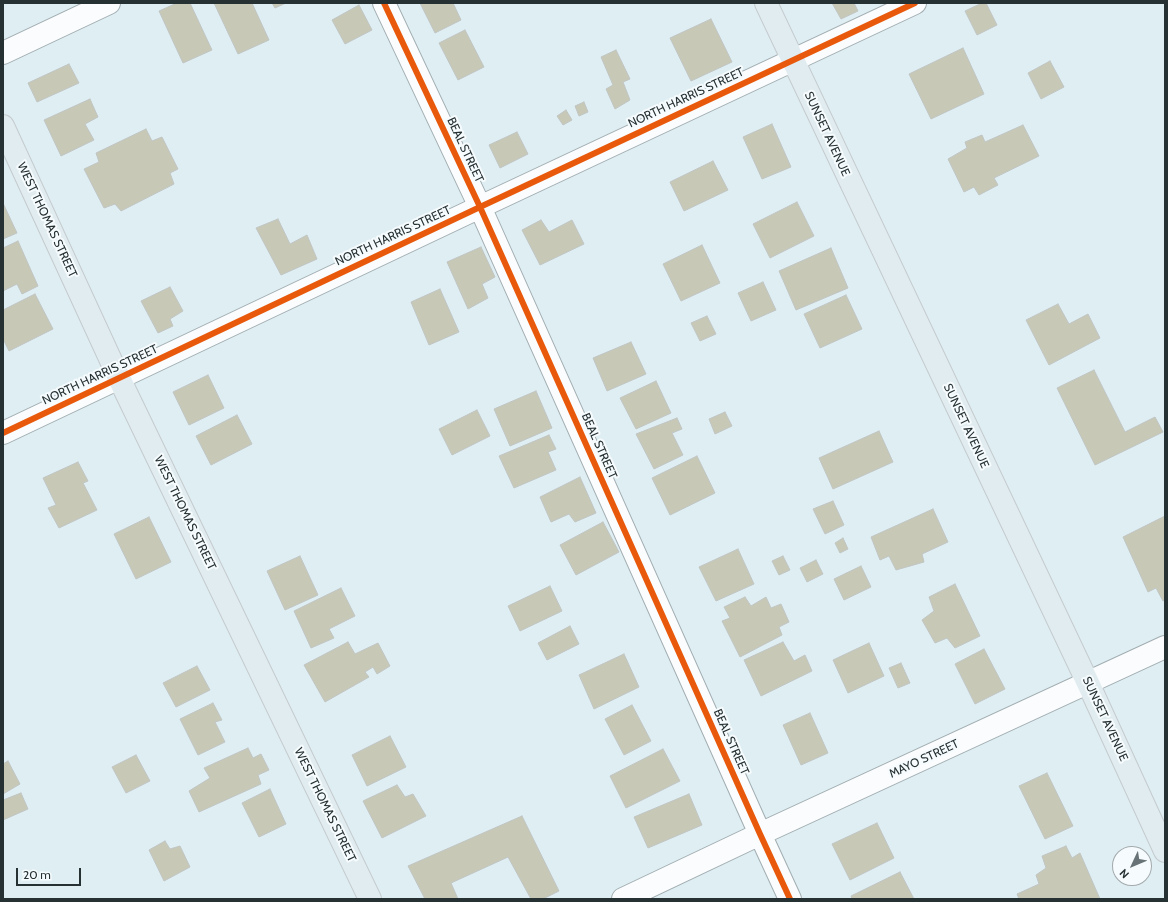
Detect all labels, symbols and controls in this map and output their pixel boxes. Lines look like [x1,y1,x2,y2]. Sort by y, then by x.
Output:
street label: NORTH HARRIS STREET [626,65,746,131]
street label: SUNSET AVENUE [801,90,853,178]
street label: BEAL STREET [444,115,486,185]
street label: WEST THOMAS STREET [14,160,80,280]
street label: NORTH HARRIS STREET [333,203,453,269]
street label: NORTH HARRIS STREET [40,342,160,408]
street label: SUNSET AVENUE [940,382,992,470]
street label: BEAL STREET [578,411,620,481]
street label: WEST THOMAS STREET [151,454,219,572]
street label: SUNSET AVENUE [1079,675,1131,763]
street label: BEAL STREET [710,707,752,777]
street label: MAYO STREET [887,737,961,781]
street label: WEST THOMAS STREET [291,746,359,864]
north arrow [1112,846,1152,886]
scale bar [18,860,83,886]
text: N [1116,866,1132,881]
text: 20 m [23,867,51,882]

